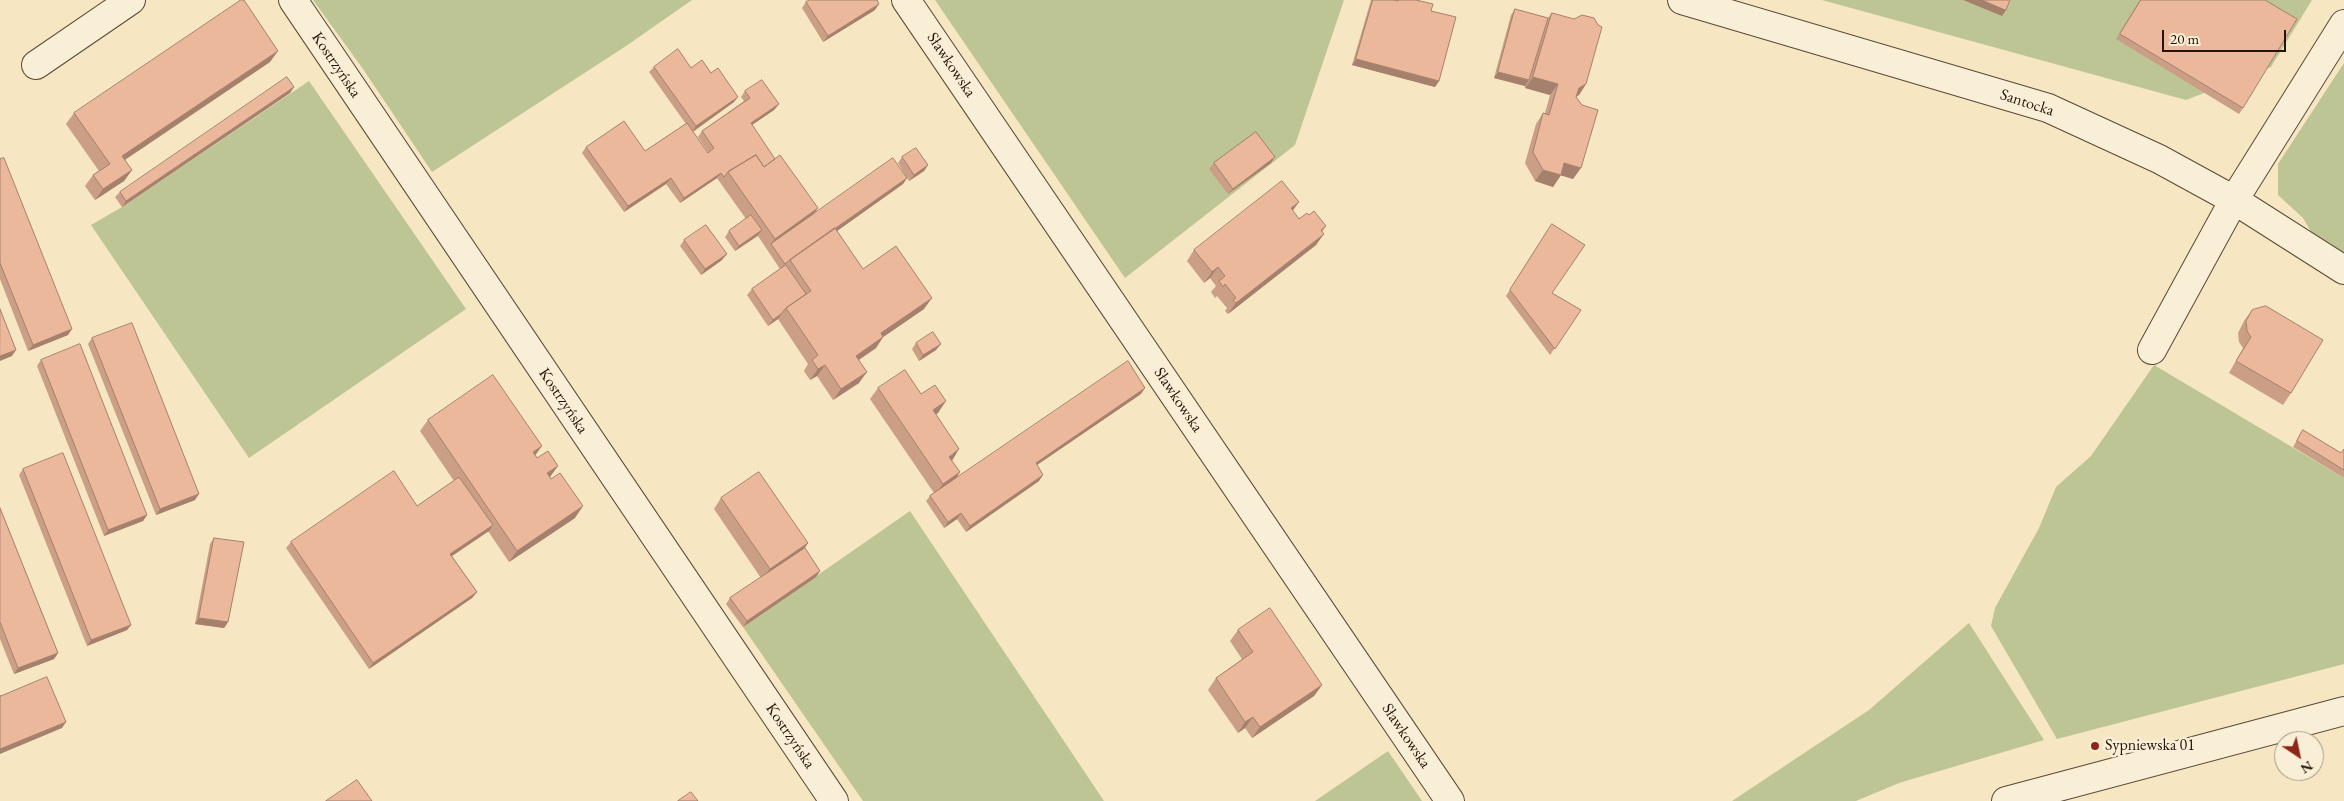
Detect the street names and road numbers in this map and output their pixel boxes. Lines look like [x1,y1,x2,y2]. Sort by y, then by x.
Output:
street label: Kostrzyńska [307,29,365,101]
street label: Sławkowska [922,29,980,101]
street label: Santocka [1998,85,2056,121]
street label: Sławkowska [1149,364,1207,436]
street label: Kostrzyńska [534,365,592,437]
street label: Kostrzyńska [761,700,819,772]
street label: Sławkowska [1377,700,1435,772]

